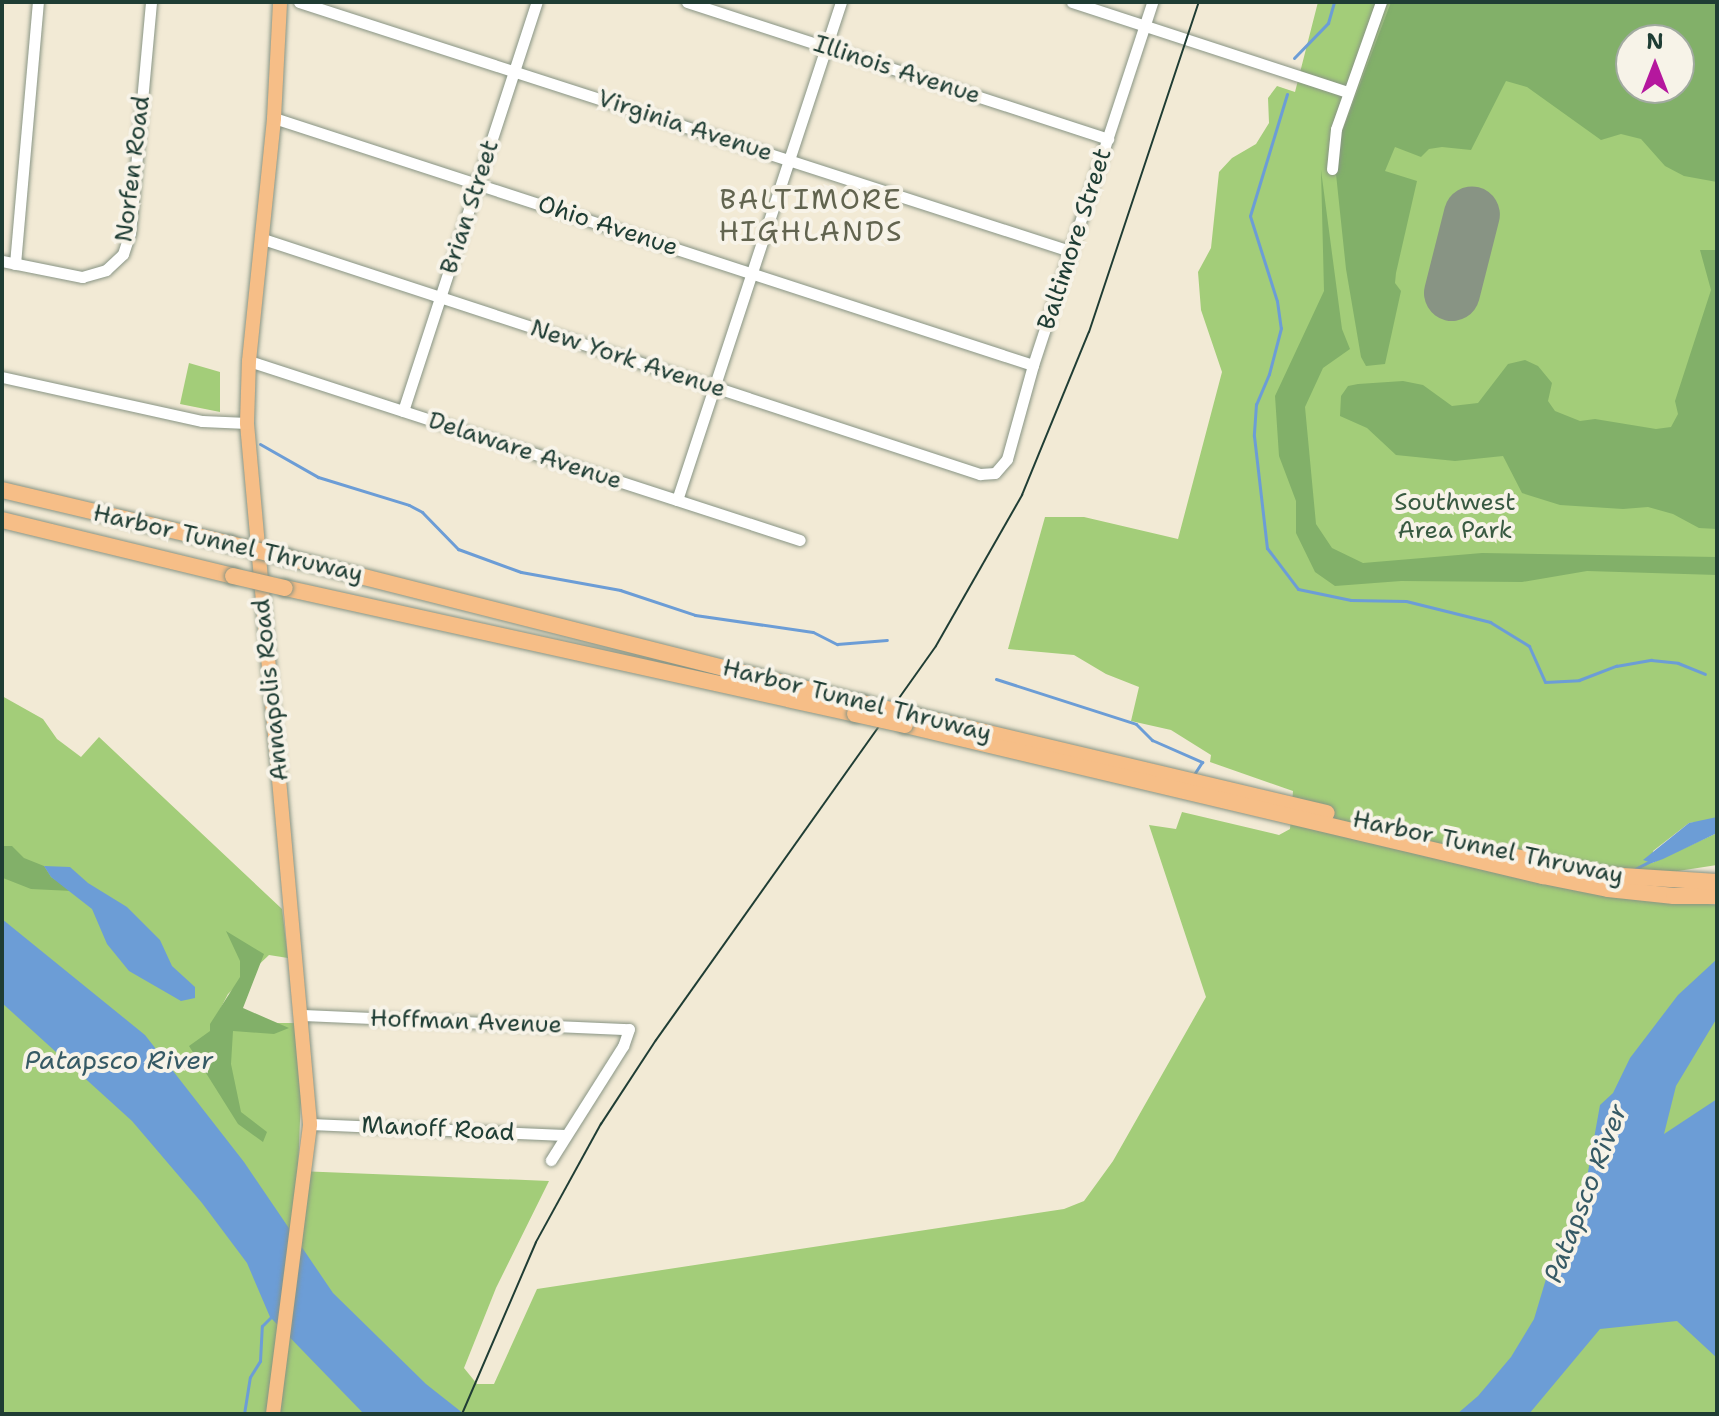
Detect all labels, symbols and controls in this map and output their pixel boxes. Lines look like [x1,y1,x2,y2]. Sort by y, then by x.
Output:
north arrow [1615,24,1695,104]
text: N [1646,27,1664,56]
street label: Illinois Avenue [810,29,984,111]
street label: Virginia Avenue [594,84,776,168]
street label: Norfen Road [110,94,156,244]
street label: Brian Street [435,136,505,278]
street label: Baltimore Street [1032,145,1118,333]
district label: BALTIMORE HIGHLANDS [719,182,903,248]
street label: Ohio Avenue [534,190,682,262]
street label: New York Avenue [527,314,729,404]
street label: Delaware Avenue [425,406,625,496]
park label: Southwest Area Park [1394,489,1516,545]
street label: Harbor Tunnel Thruway [90,499,366,589]
street label: Annapolis Road [247,597,295,783]
street label: Harbor Tunnel Thruway [720,654,994,748]
street label: Harbor Tunnel Thruway [1350,805,1626,891]
street label: Hoffman Avenue [370,1004,562,1040]
water label: Patapsco River [25,1044,213,1076]
water label: Patapsco River [1537,1099,1633,1287]
street label: Manoff Road [361,1111,515,1147]

